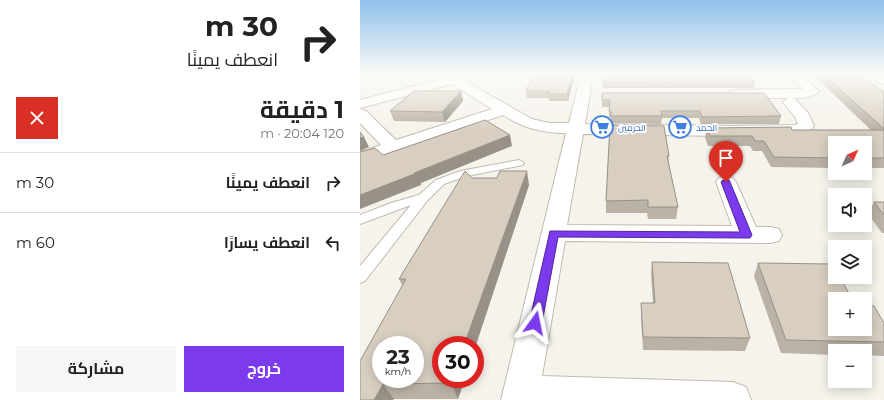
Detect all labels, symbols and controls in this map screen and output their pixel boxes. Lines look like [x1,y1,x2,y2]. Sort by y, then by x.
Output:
text: 30 m [205,9,278,43]
icon: right [292,16,344,68]
text: انعطف يمينًا [187,49,278,71]
text: 1 دقيقة [260,95,344,124]
button: close [16,97,58,139]
supermarket icon: الحرمين [589,114,615,140]
supermarket icon: الحمد [667,114,693,140]
place label: الحرمين [618,122,646,133]
place label: الحمد [696,122,717,133]
text: 120 m · 20:04 [260,125,344,141]
north arrow [828,136,872,180]
map controls [828,136,872,388]
pin [709,141,743,182]
icon: arrive [715,147,737,169]
icon: right [322,172,344,194]
text: 30 m [16,173,54,192]
text: انعطف يمينًا [226,173,310,192]
button: sound [828,188,872,232]
icon: left [322,232,344,254]
text: 60 m [16,233,55,252]
text: انعطف يسارًا [224,233,310,252]
button: layers [828,240,872,284]
button: + [828,292,872,336]
position arrow [514,302,556,344]
speed limit sign: 30 [432,336,484,388]
button: − [828,344,872,388]
text: 23 [386,345,410,369]
button: مشاركة [16,346,176,392]
button: خروج [184,346,344,392]
text: km/h [385,365,411,378]

